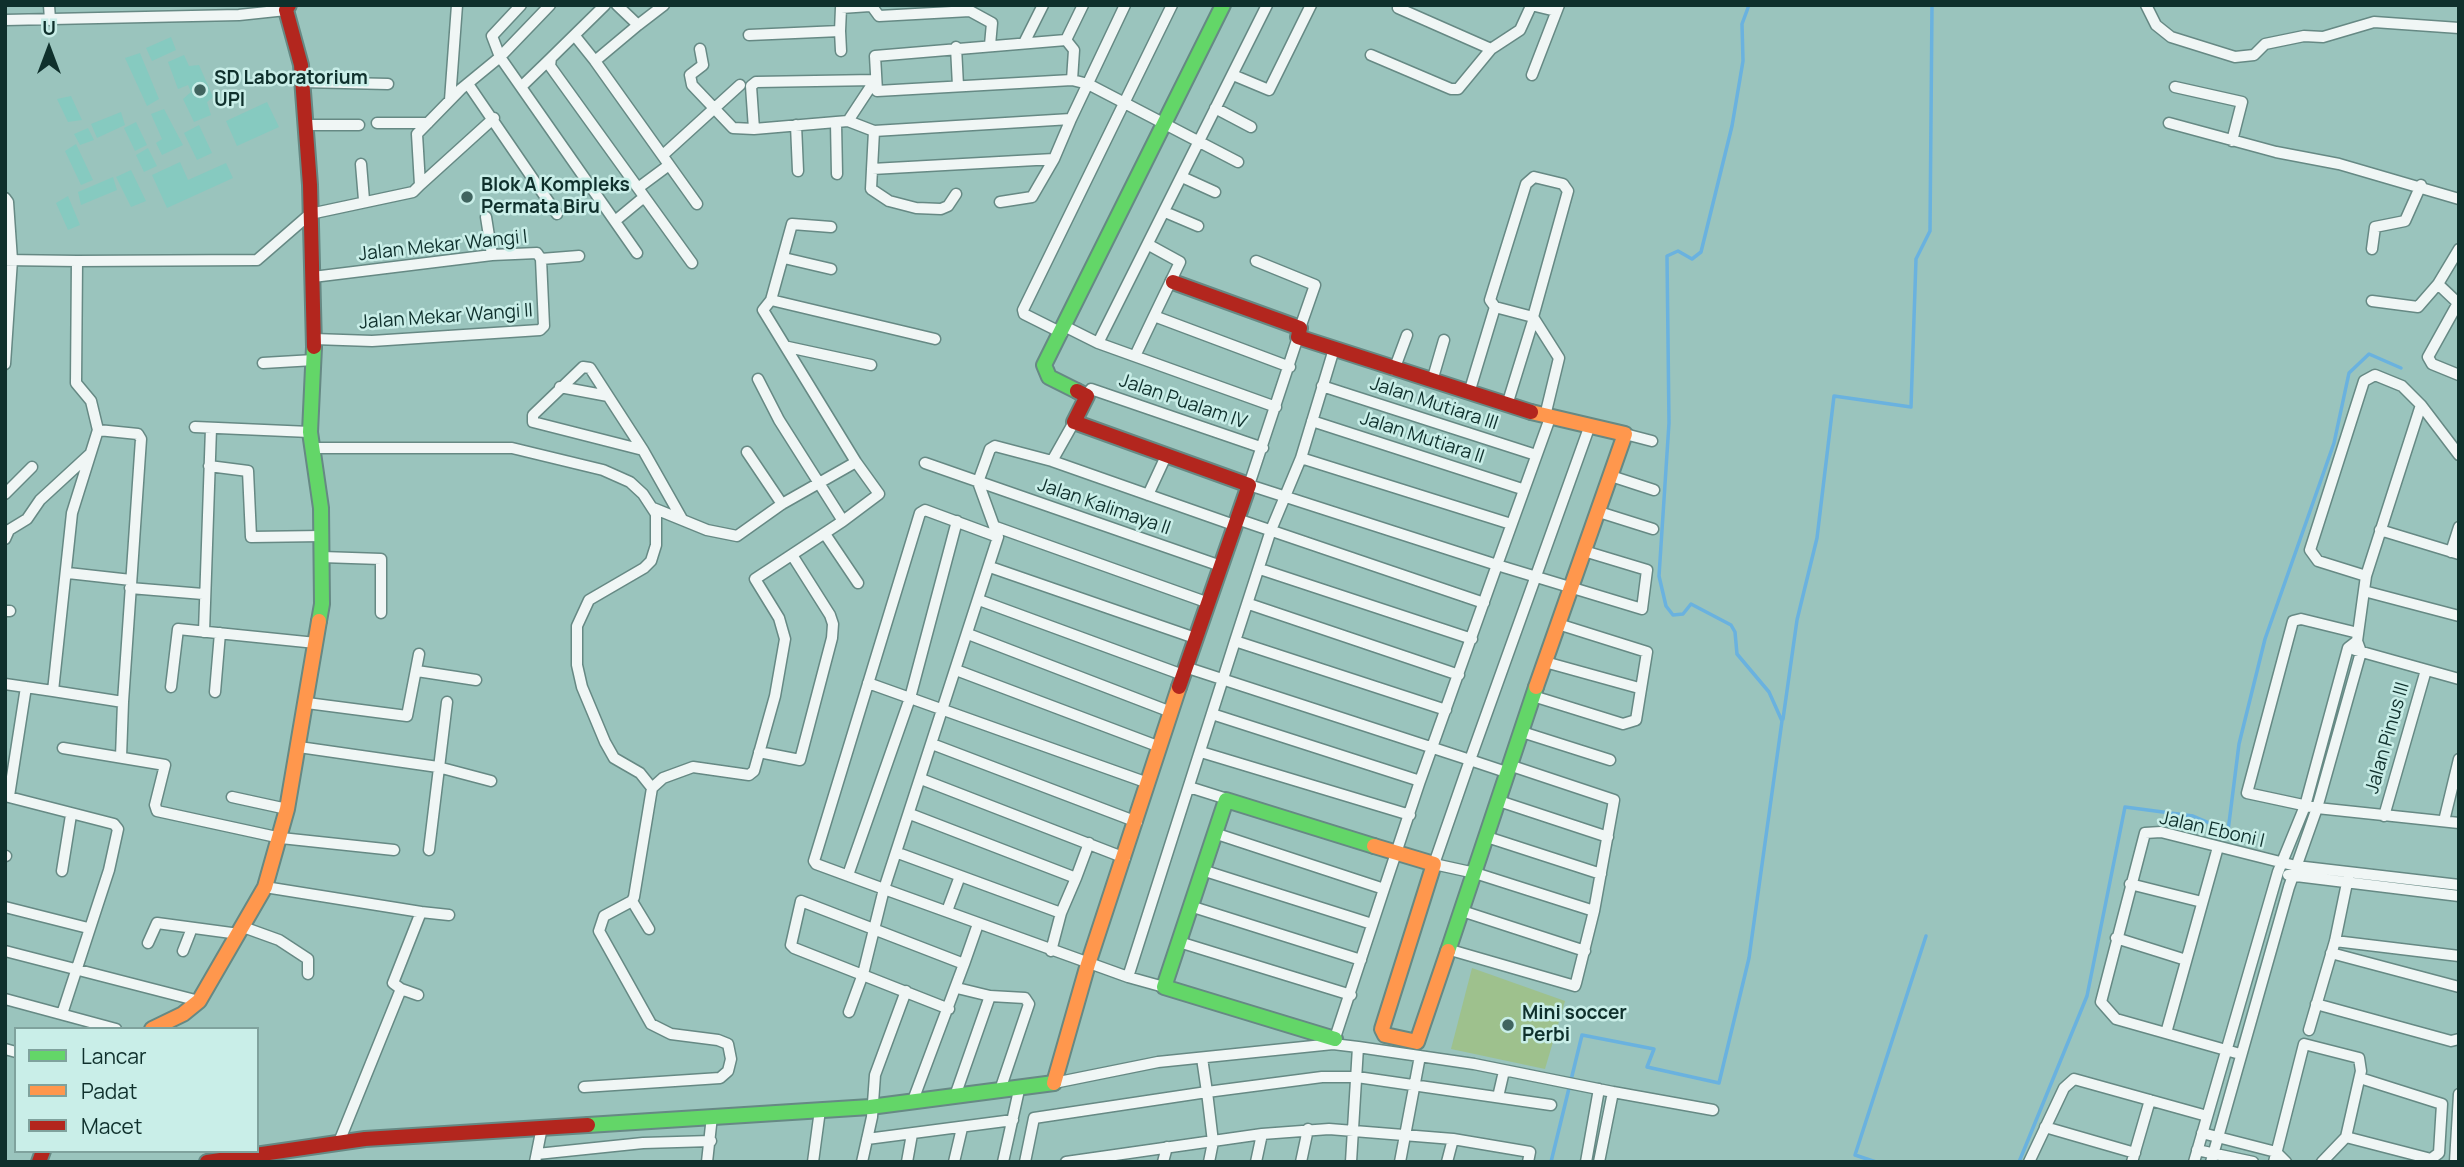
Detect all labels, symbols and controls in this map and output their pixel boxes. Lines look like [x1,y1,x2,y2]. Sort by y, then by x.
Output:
north arrow [14,14,84,84]
text: U [42,15,56,41]
place label: SD Laboratorium UPI [214,68,368,112]
marker: SD Laboratorium UPI [192,82,208,98]
place label: Blok A Kompleks Permata Biru [481,175,630,219]
marker: Blok A Kompleks Permata Biru [459,189,475,205]
street label: Jalan Mekar Wangi I [357,226,529,266]
street label: Jalan Mekar Wangi II [358,300,534,334]
street label: Jalan Pualam IV [1116,369,1250,435]
street label: Jalan Mutiara III [1367,373,1501,435]
street label: Jalan Mutiara II [1357,407,1487,469]
street label: Jalan Kalimaya II [1035,474,1173,540]
street label: Jalan Pinus III [2361,680,2415,796]
street label: Jalan Eboni I [2157,807,2267,853]
place label: Mini soccer Perbi [1522,1003,1627,1047]
marker: Mini soccer Perbi [1500,1017,1516,1033]
legend [14,1027,259,1153]
text: Lancar [81,1042,147,1070]
text: Padat [81,1077,137,1105]
text: Macet [81,1112,142,1140]

